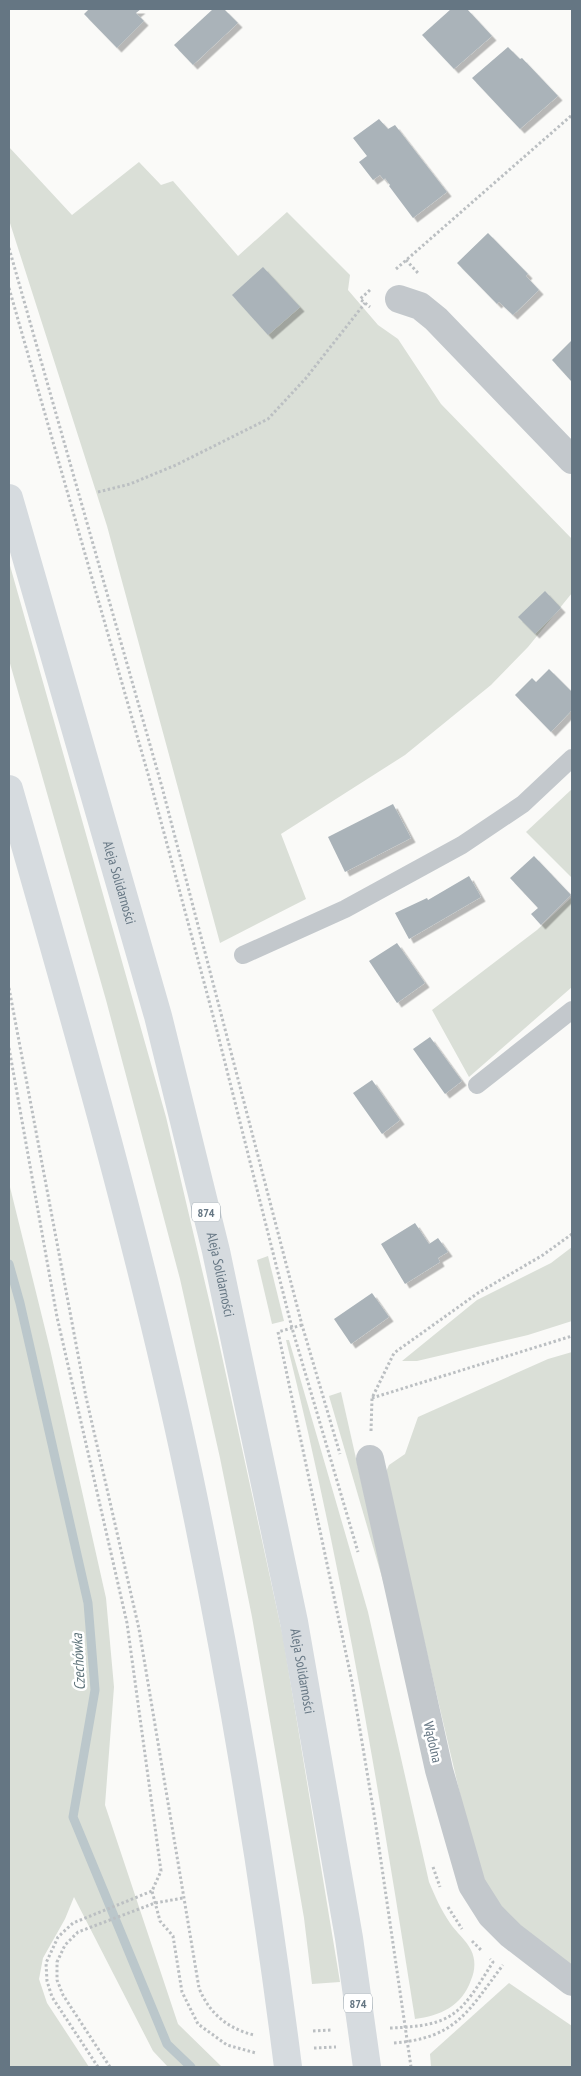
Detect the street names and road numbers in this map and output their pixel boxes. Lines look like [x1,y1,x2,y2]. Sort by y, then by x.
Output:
street label: Aleja Solidarności [99,839,140,926]
road number: 874 [192,1202,220,1222]
street label: Aleja Solidarności [203,1230,239,1318]
street label: Aleja Solidarności [286,1627,319,1715]
street label: Wądolna [420,1720,446,1764]
road number: 874 [344,1994,372,2012]

